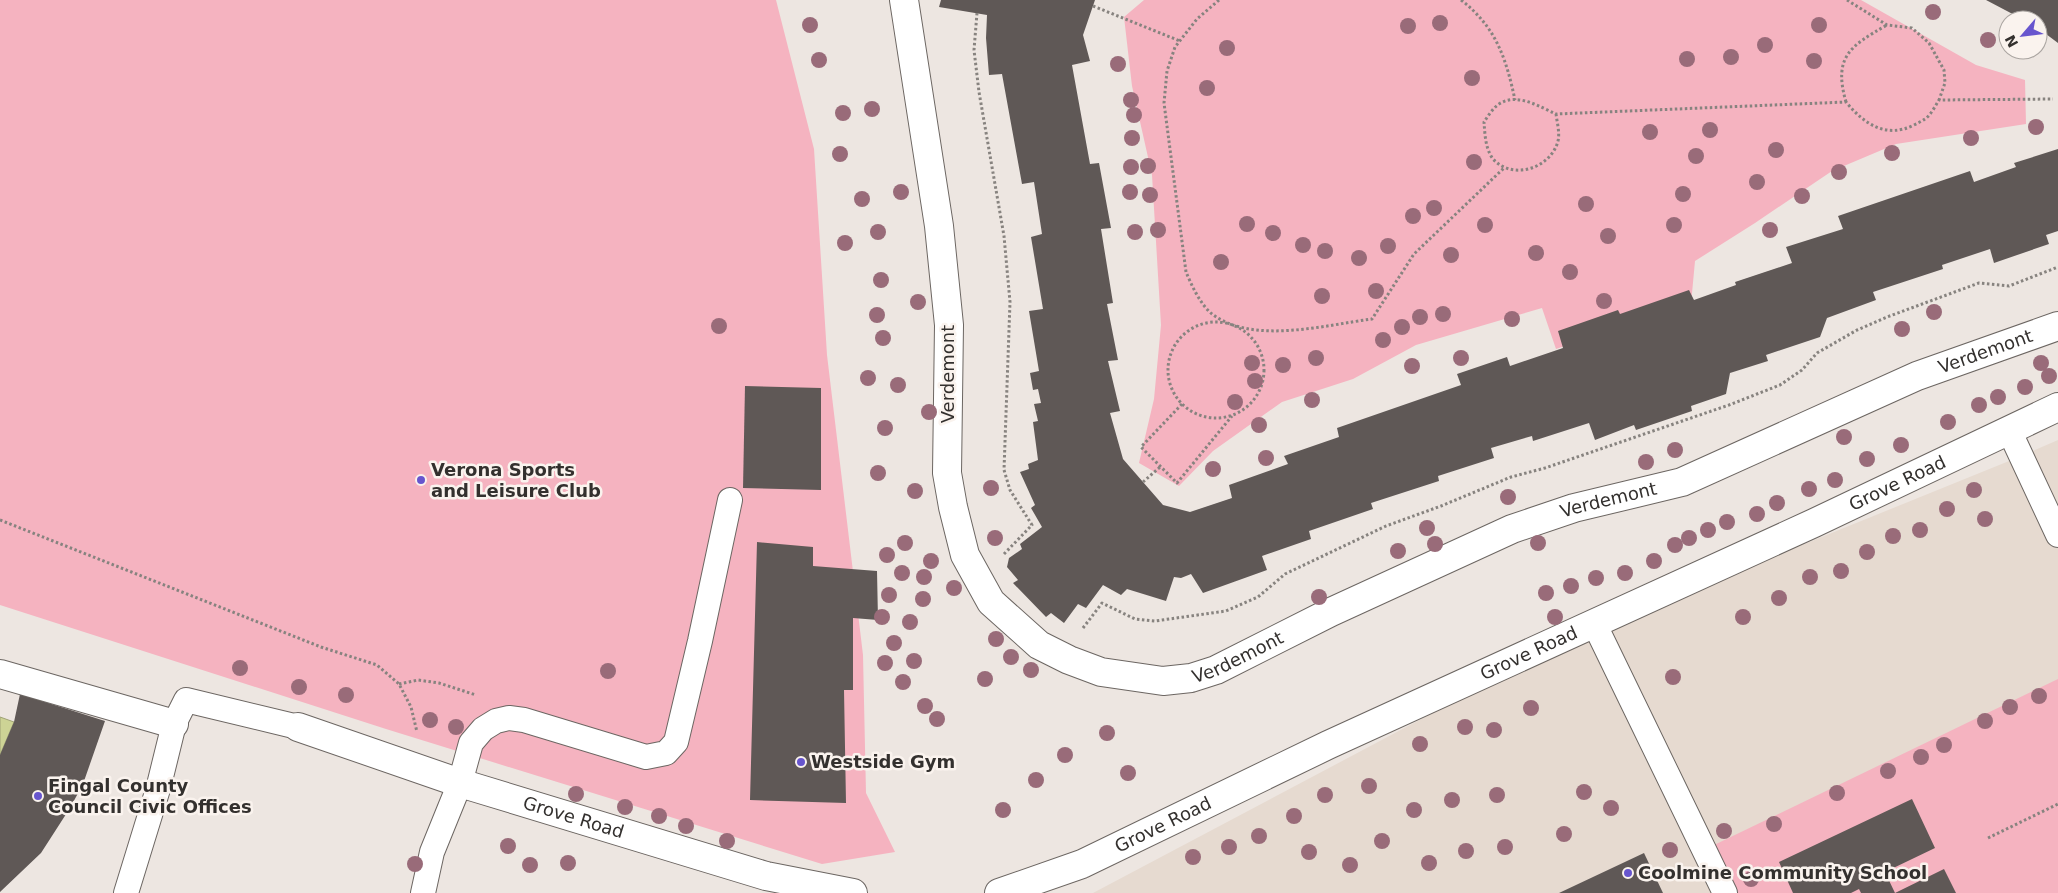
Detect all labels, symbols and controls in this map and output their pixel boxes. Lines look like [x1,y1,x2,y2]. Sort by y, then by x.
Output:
north arrow [1998,10,2048,60]
text: N [2002,32,2021,50]
street label: Verdemont [937,325,958,423]
street label: Verdemont [1935,325,2035,378]
street label: Grove Road [1846,451,1949,515]
place label: Verona Sports and Leisure Club [431,459,601,501]
marker: Verona Sports and Leisure Club [415,474,427,486]
street label: Verdemont [1557,477,1659,522]
street label: Grove Road [1477,622,1581,684]
street label: Verdemont [1189,627,1287,687]
place label: Westside Gym [811,751,955,772]
marker: Westside Gym [795,756,807,768]
place label: Fingal County Council Civic Offices [48,775,252,817]
marker: Fingal County Council Civic Offices [32,790,44,802]
street label: Grove Road [521,792,627,842]
street label: Grove Road [1111,792,1215,857]
place label: Coolmine Community School [1638,862,1927,883]
marker: Coolmine Community School [1622,867,1634,879]

